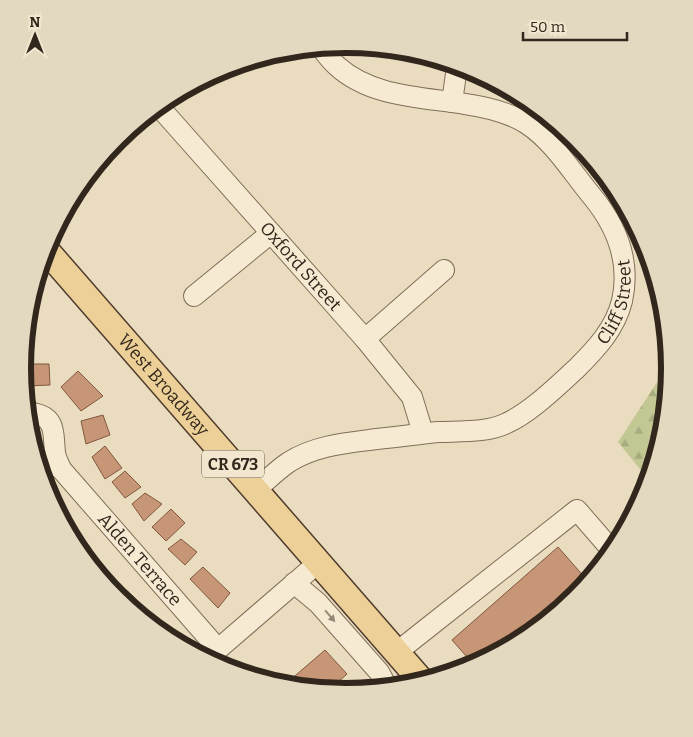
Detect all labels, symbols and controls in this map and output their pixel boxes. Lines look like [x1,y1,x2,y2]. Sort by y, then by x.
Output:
north arrow [10,10,60,60]
scale bar [523,10,627,42]
text: N [30,14,41,31]
text: 50 m [530,18,566,36]
street label: Oxford Street [255,217,346,316]
street label: Cliff Street [592,258,636,349]
street label: West Broadway [113,329,214,441]
road number: CR 673 [202,450,264,478]
street label: Alden Terrace [93,508,186,611]
one-way arrow [324,610,336,622]

